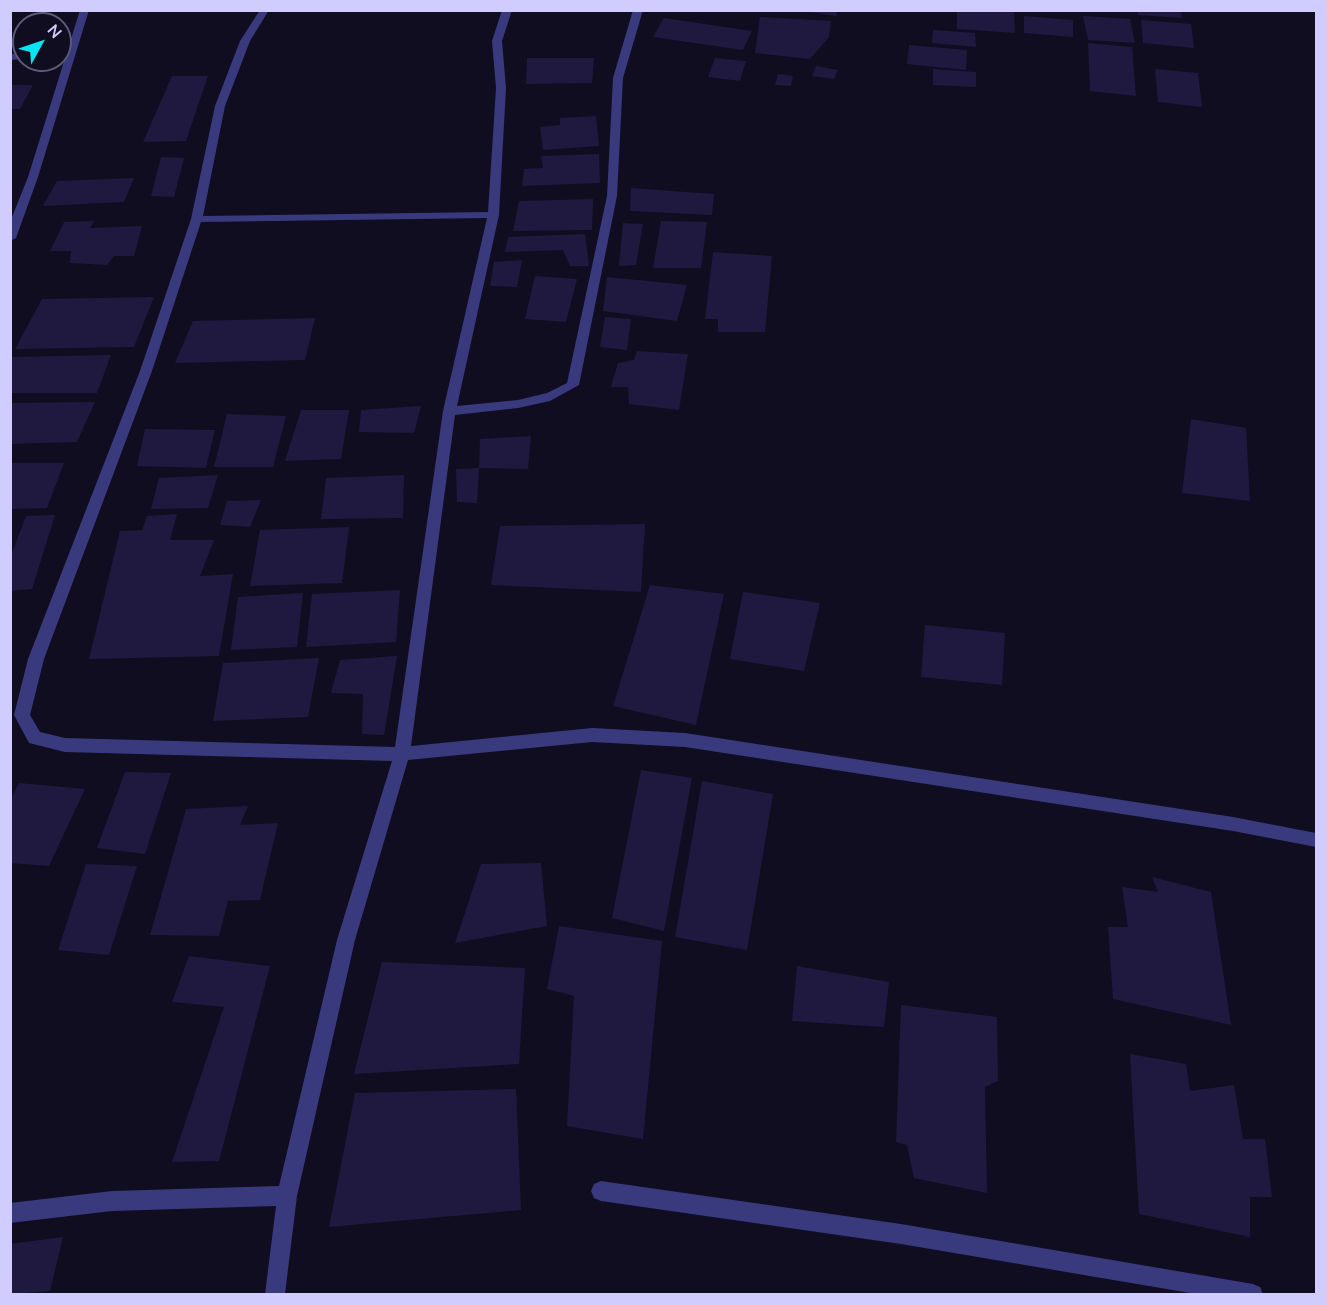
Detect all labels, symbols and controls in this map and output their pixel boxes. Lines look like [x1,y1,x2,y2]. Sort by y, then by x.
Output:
north arrow [12,12,72,72]
text: N [42,20,67,43]

